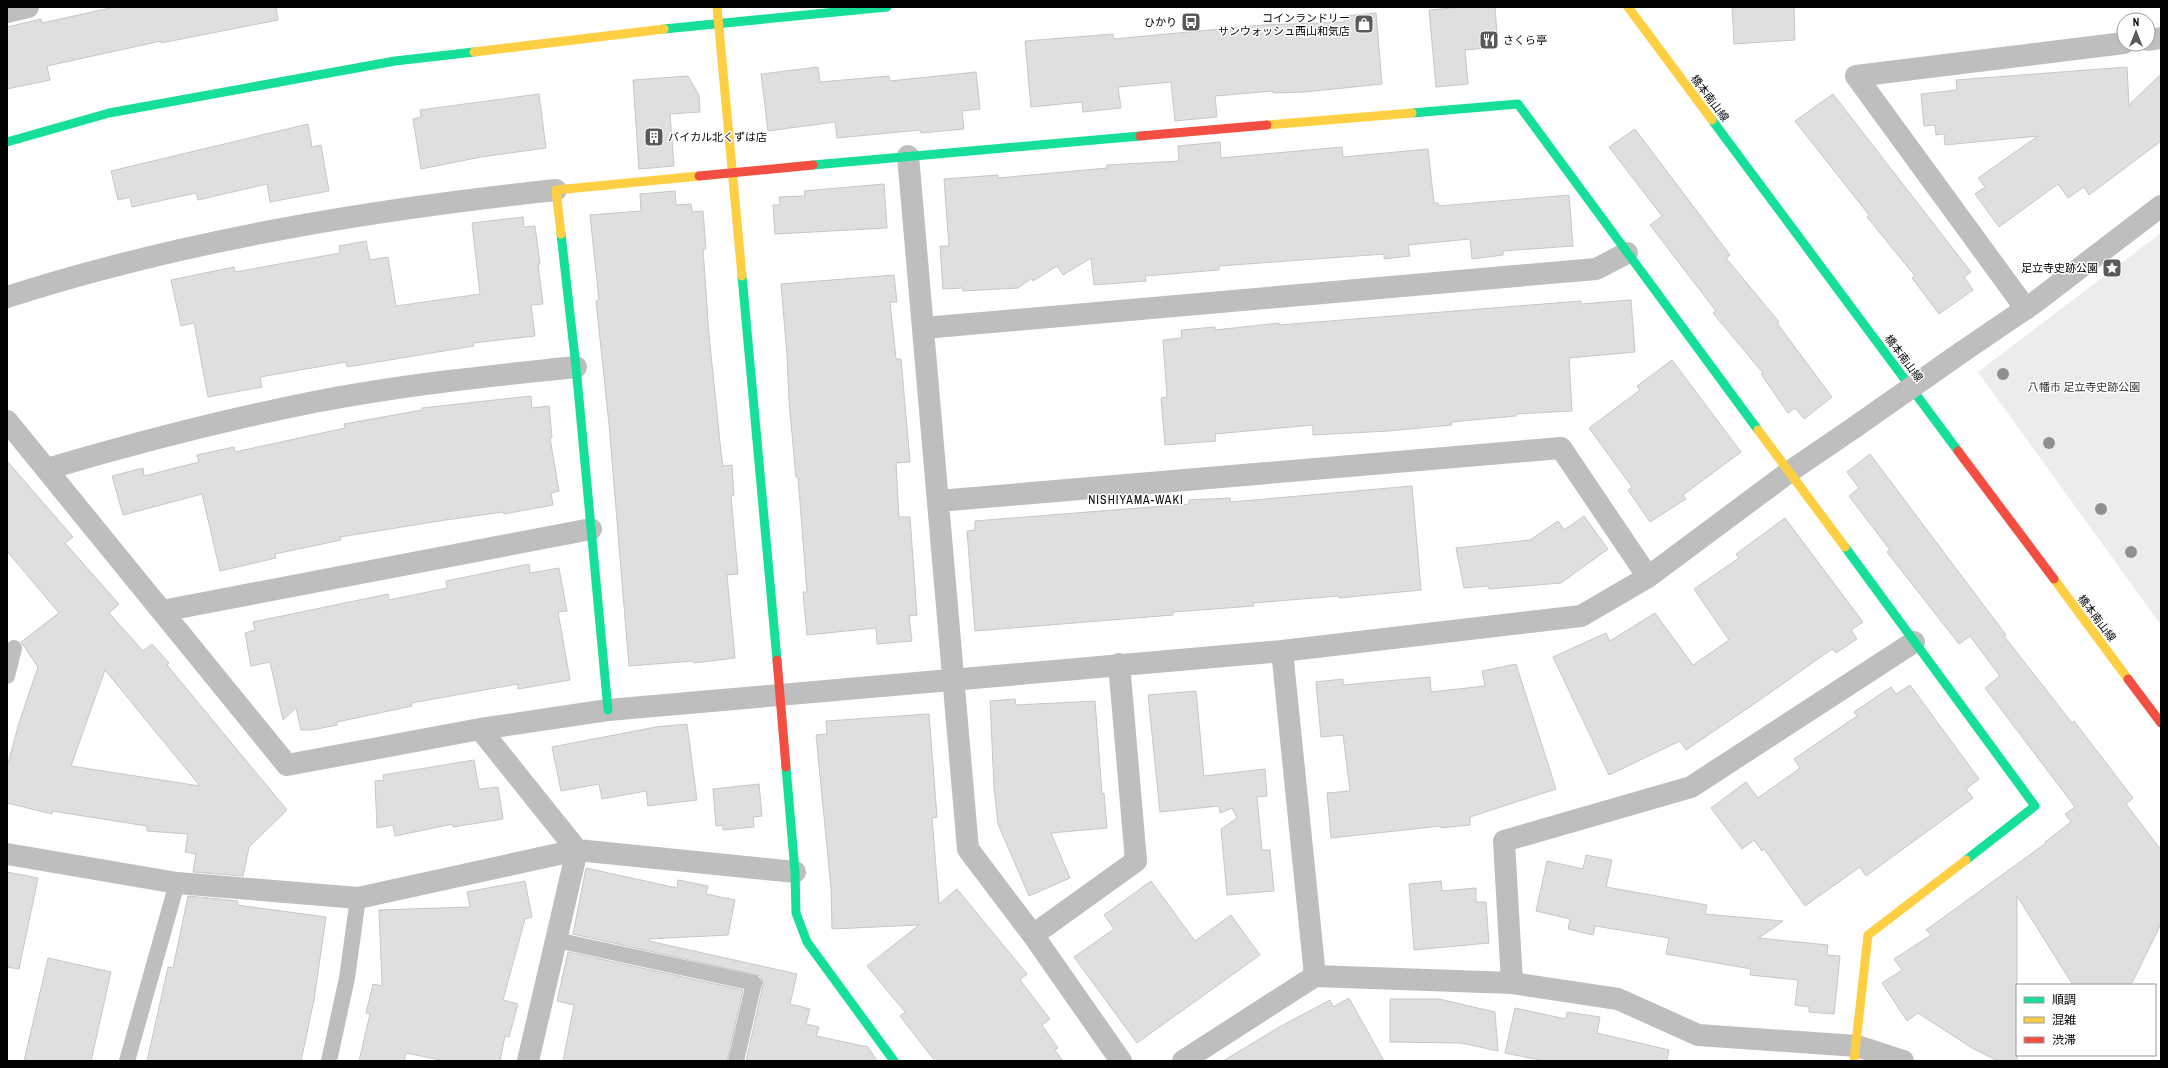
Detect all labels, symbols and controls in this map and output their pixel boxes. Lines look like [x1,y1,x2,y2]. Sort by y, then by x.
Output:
bus stop icon: ひかり [1180,11,1202,33]
place label: コインランドリー サンウォッシュ西山和気店 [1218,11,1350,38]
north arrow [2116,12,2156,52]
shop icon: コインランドリー サンウォッシュ西山和気店 [1353,13,1375,35]
place label: ひかり [1144,15,1177,29]
text: N [2133,15,2139,29]
restaurant icon: さくら亭 [1478,29,1500,51]
place label: さくら亭 [1503,33,1547,47]
street label: 橋本南山線 [1688,72,1732,124]
building icon: バイカル北くずは店 [643,126,665,148]
place label: バイカル北くずは店 [668,130,767,144]
place icon: 足立寺史跡公園 [2101,257,2123,279]
place label: 足立寺史跡公園 [2021,261,2098,275]
street label: 橋本南山線 [1882,332,1926,384]
park label: 八幡市 足立寺史跡公園 [2028,380,2140,394]
district label: NISHIYAMA-WAKI [1088,492,1184,508]
street label: 橋本南山線 [2075,592,2119,644]
legend [2016,984,2156,1056]
text: 順調 [2052,992,2076,1008]
text: 混雑 [2052,1012,2076,1028]
text: 渋滞 [2052,1032,2076,1048]

